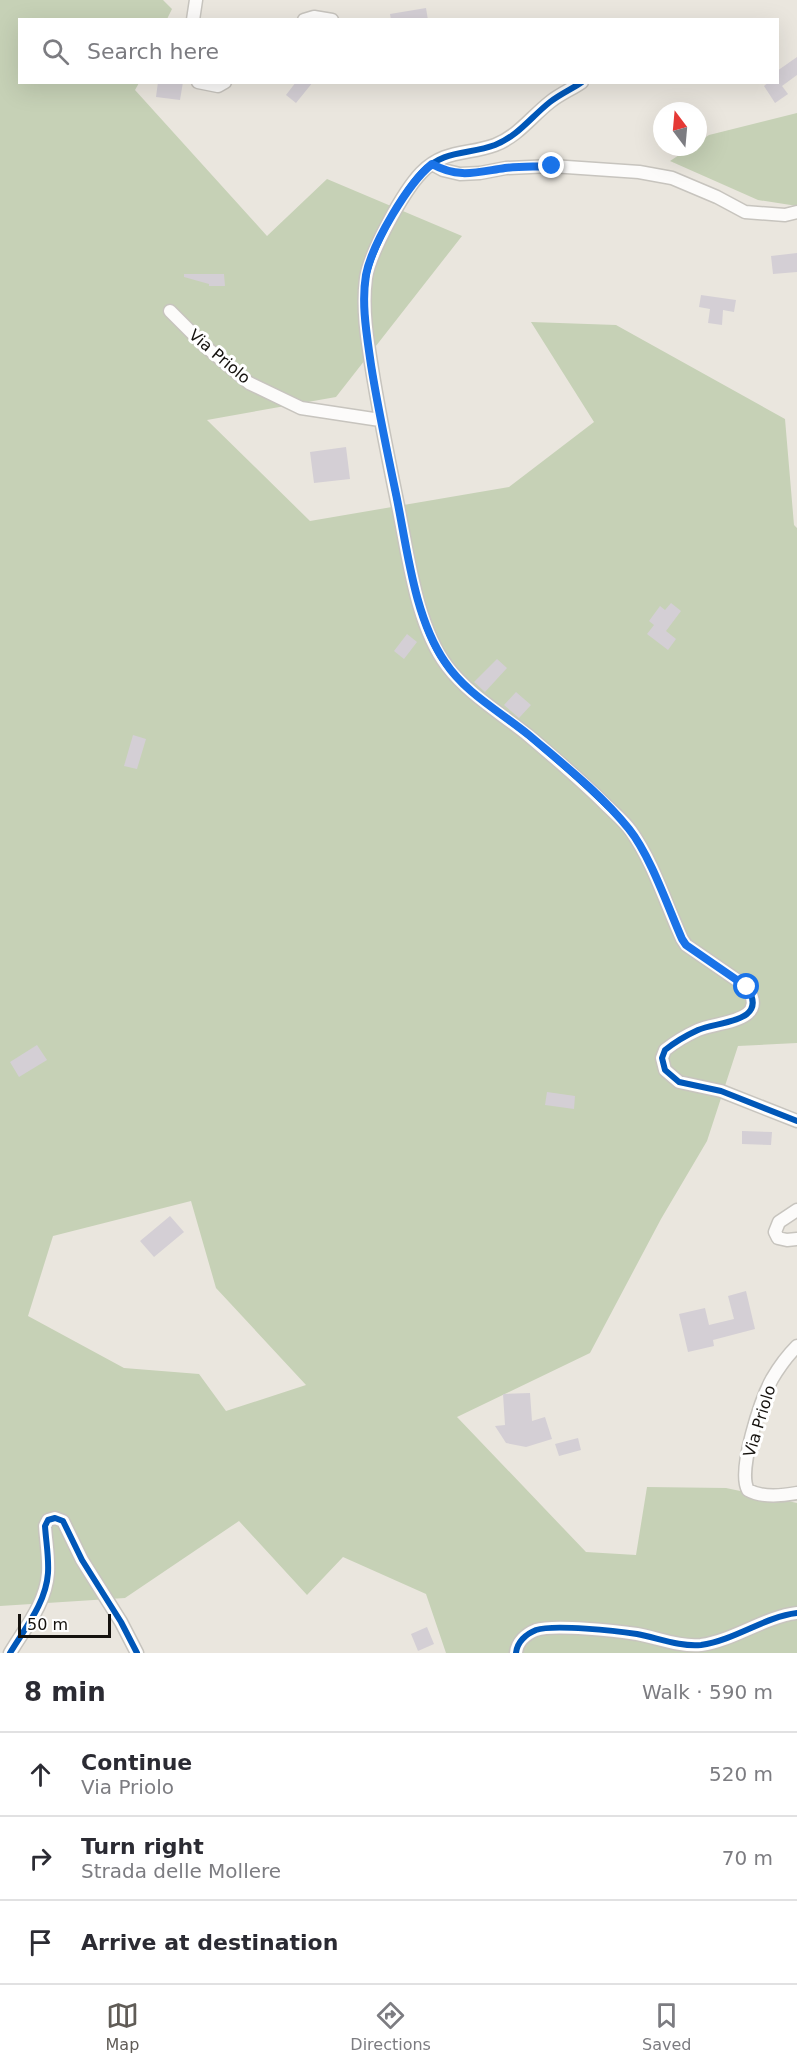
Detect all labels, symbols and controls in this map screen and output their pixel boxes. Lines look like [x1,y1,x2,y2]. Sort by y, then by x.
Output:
search box [18,18,779,84]
icon: search [39,35,72,68]
text: Search here [87,39,219,64]
north arrow [653,102,707,156]
route end [538,152,564,178]
street label: Via Priolo [185,325,254,388]
route start [733,973,759,999]
street label: Via Priolo [740,1383,779,1459]
scale bar [18,1611,111,1638]
text: 50 m [27,1615,68,1634]
text: 8 min [24,1677,106,1707]
text: Walk · 590 m [642,1680,773,1704]
text: Continue [81,1750,192,1775]
icon: ahead [24,1758,57,1791]
text: 520 m [709,1762,773,1786]
text: Via Priolo [81,1775,174,1799]
text: Turn right [81,1834,204,1859]
icon: right [24,1842,57,1875]
text: 70 m [722,1846,773,1870]
text: Strada delle Mollere [81,1859,281,1883]
icon: arrive [24,1926,57,1959]
text: Arrive at destination [81,1930,338,1955]
tab: Map [106,1999,139,2054]
tab: Directions [350,1999,431,2054]
tab: Saved [642,1999,691,2054]

